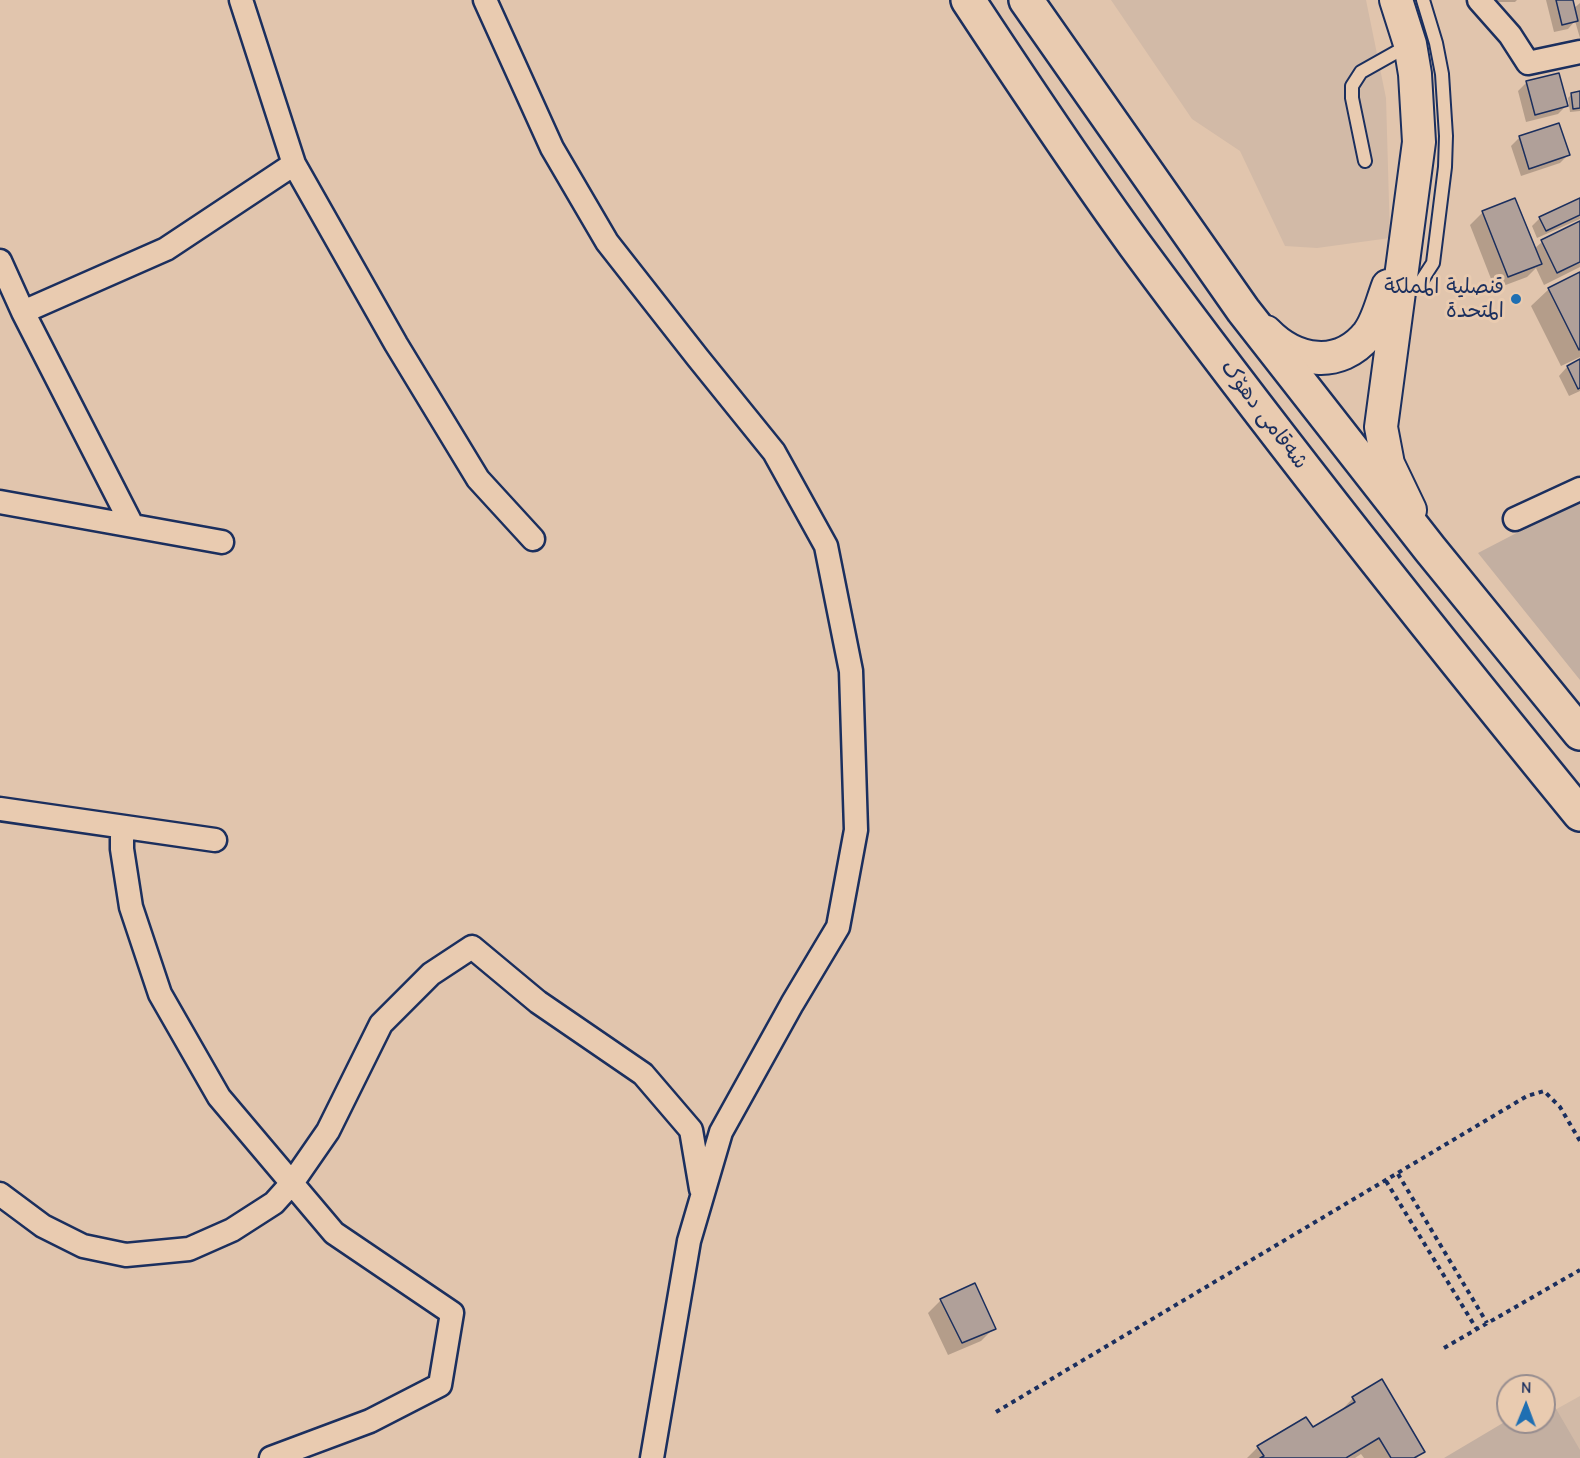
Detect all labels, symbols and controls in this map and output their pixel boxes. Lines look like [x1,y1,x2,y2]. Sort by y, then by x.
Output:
place label: قنصلية المملكة المتحدة [1384,274,1504,324]
marker: قنصلية المملكة المتحدة [1509,292,1523,306]
street label: شەقامی دهۆک [1215,356,1313,474]
north arrow [1496,1374,1556,1434]
text: N [1521,1379,1532,1397]

